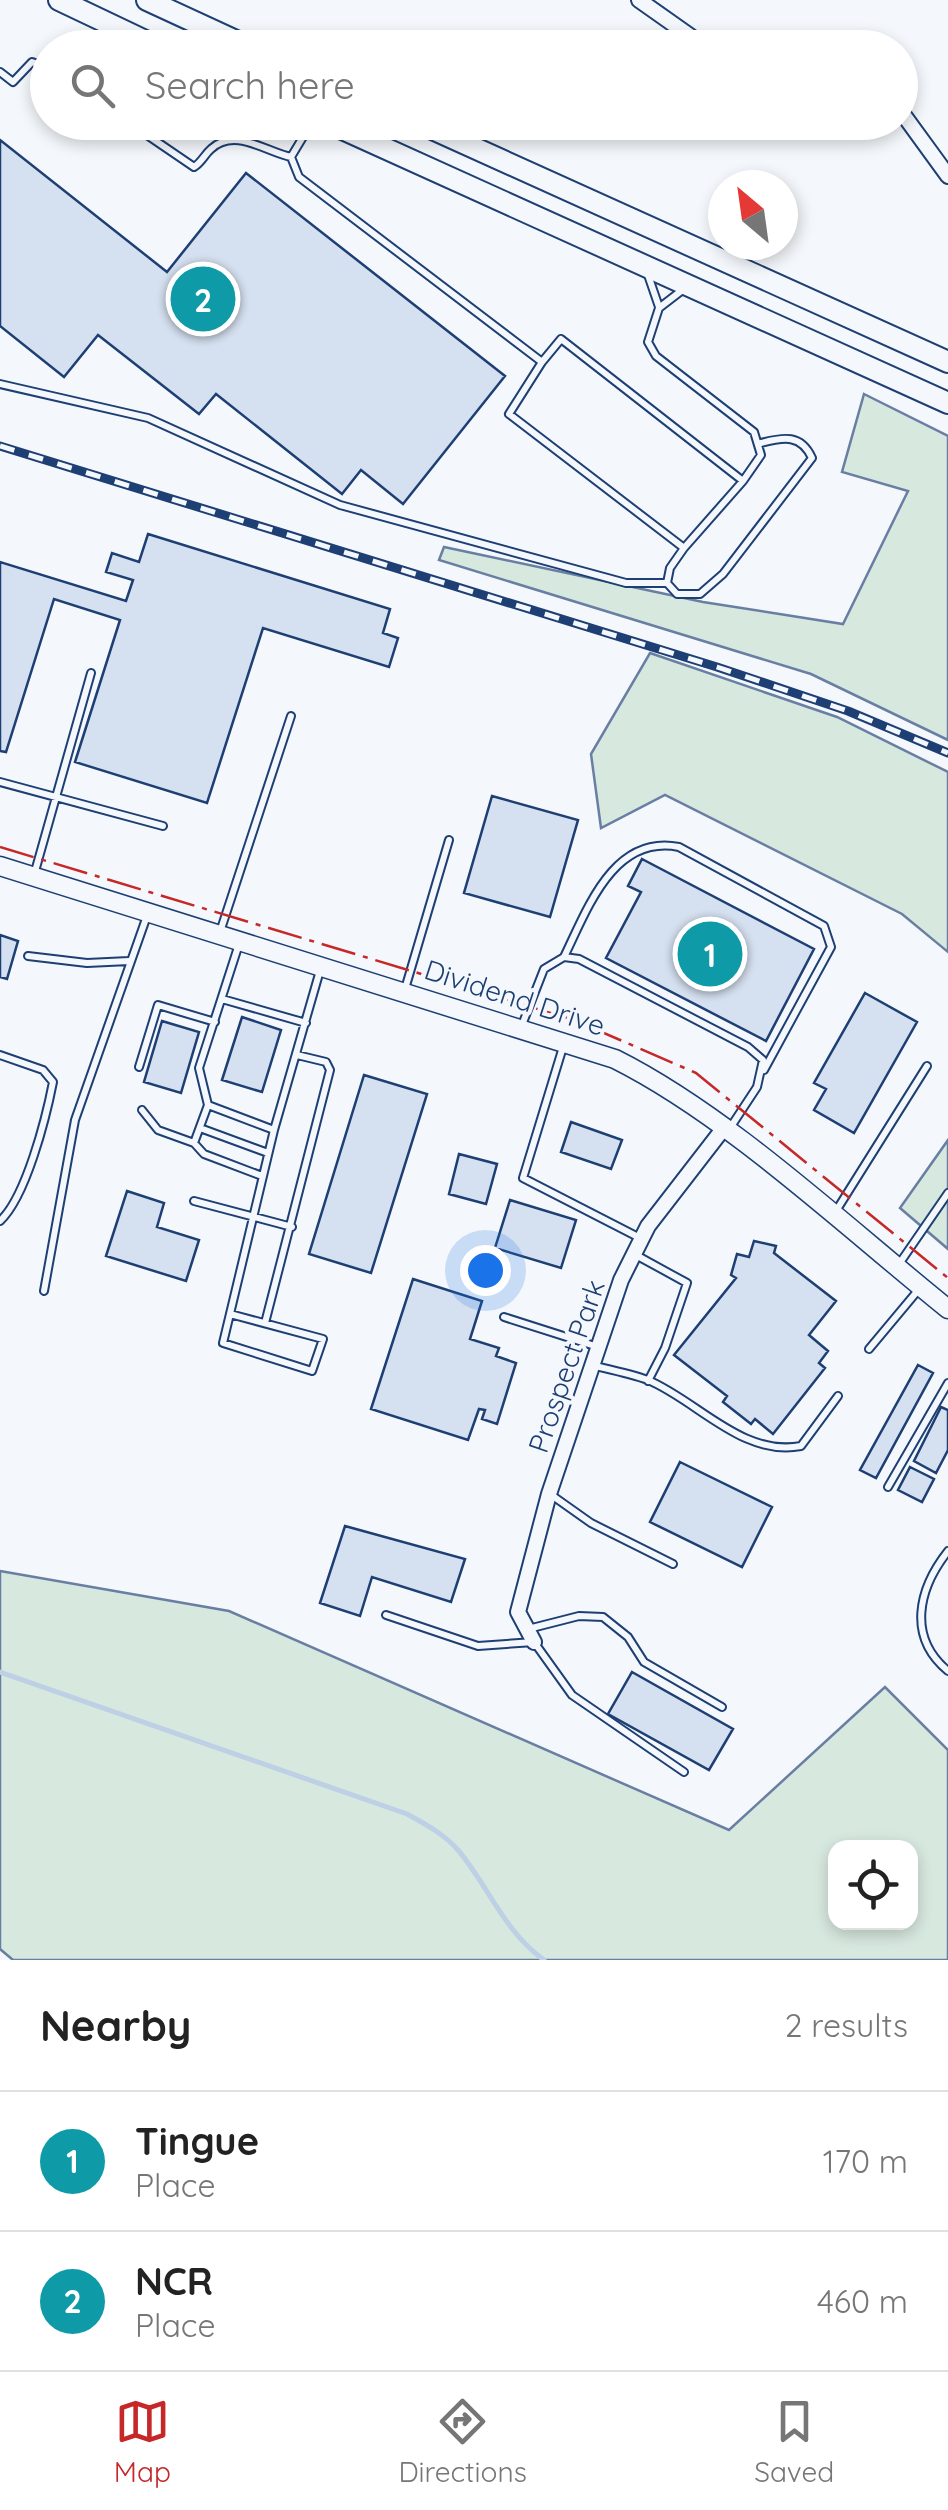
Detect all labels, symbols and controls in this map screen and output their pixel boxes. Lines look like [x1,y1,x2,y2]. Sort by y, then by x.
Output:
search box [30,30,918,140]
icon: search [65,58,120,113]
text: Search here [145,61,355,109]
north arrow [708,170,798,260]
pin: 2 [170,262,236,336]
pin: 1 [678,916,742,992]
street label: Dividend Drive [420,951,610,1043]
your location [460,1245,511,1296]
street label: Prospect Park [520,1275,612,1457]
map controls [828,1840,918,1930]
button: locate [828,1840,918,1930]
text: Nearby [40,1999,191,2052]
text: 2 results [785,2005,908,2045]
text: Tingue [135,2117,259,2165]
text: 1 [66,2141,79,2181]
text: 170 m [823,2141,908,2181]
text: Place [135,2165,215,2205]
text: NCR [135,2257,213,2305]
text: 2 [63,2281,82,2321]
text: 460 m [817,2281,908,2321]
text: Place [135,2305,215,2345]
tab: Map [114,2394,171,2489]
tab: Directions [398,2394,527,2489]
tab: Saved [754,2394,834,2489]

